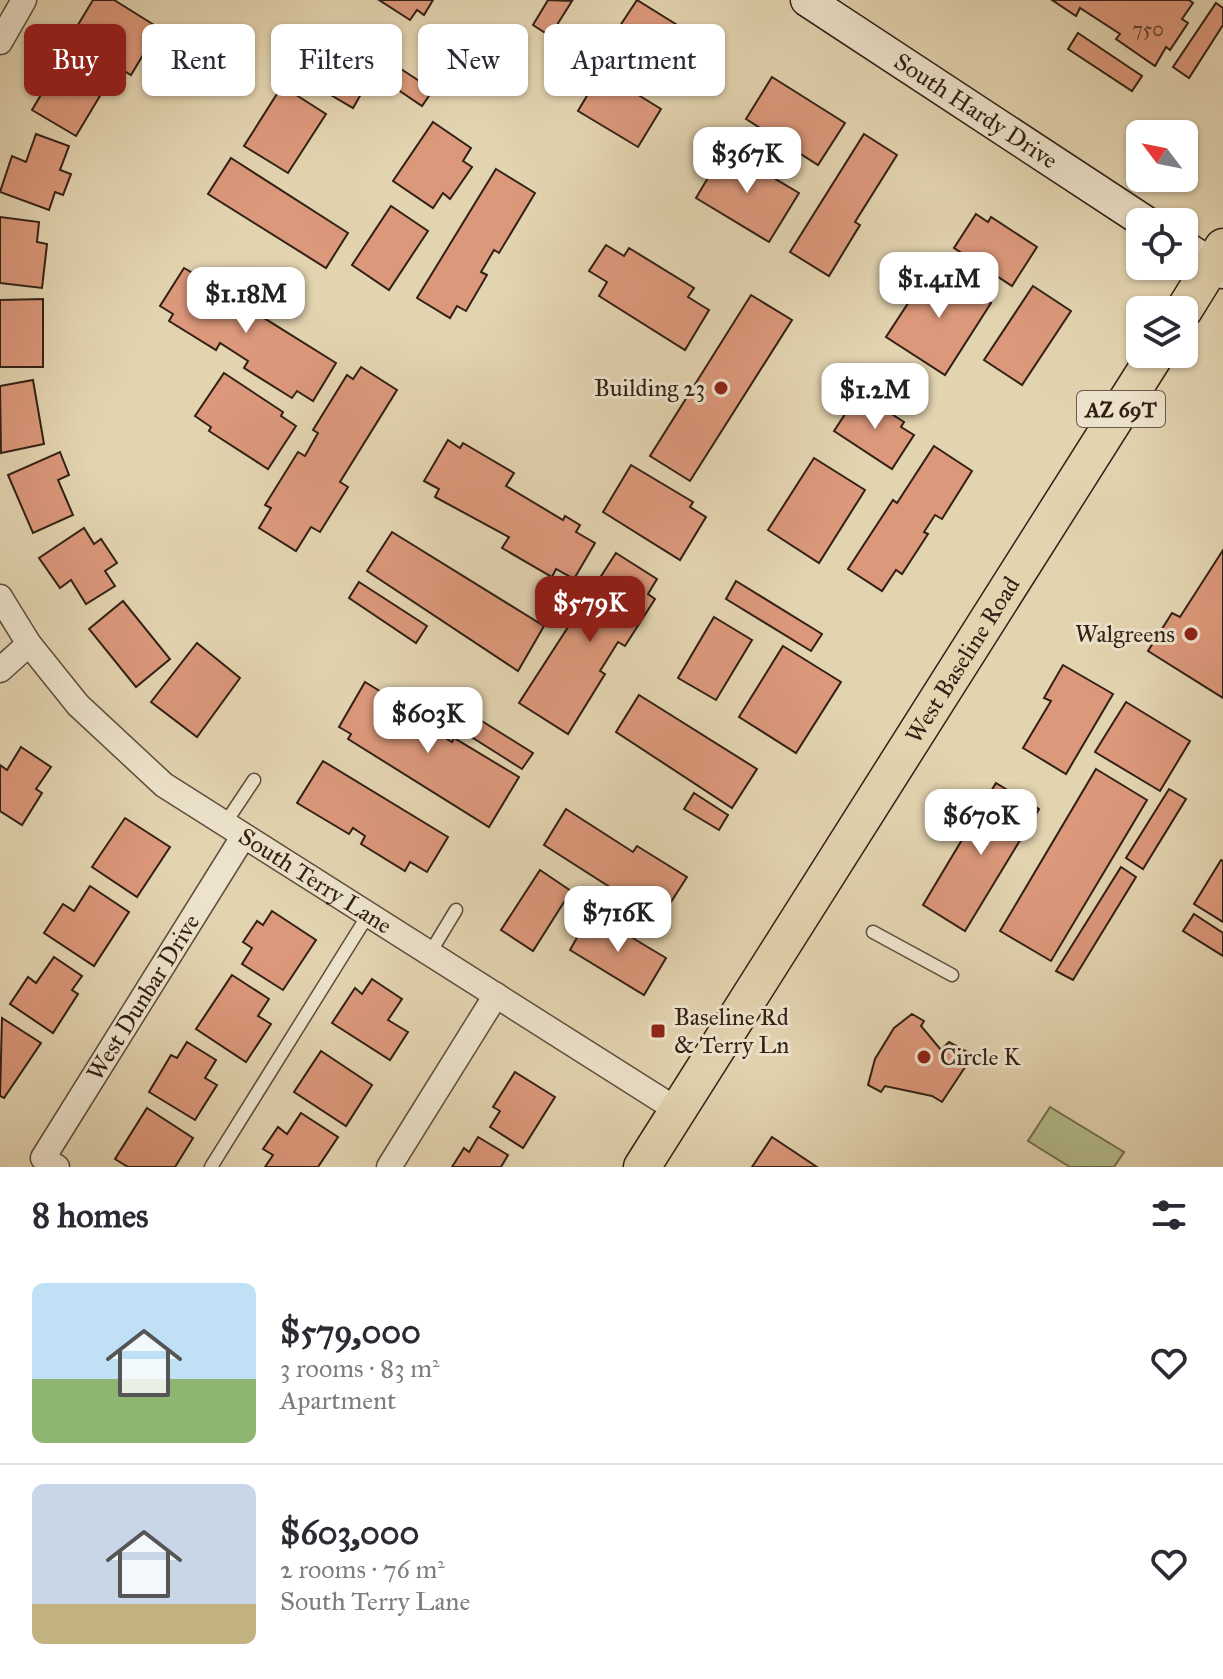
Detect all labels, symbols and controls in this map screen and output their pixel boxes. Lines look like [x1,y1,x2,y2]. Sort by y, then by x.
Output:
house number: 750 [1132,17,1164,41]
chip: Buy [24,24,126,96]
chip: Rent [142,24,255,96]
chip: Filters [271,24,402,96]
chip: New [418,24,528,96]
chip: Apartment [544,24,725,96]
street label: South Hardy Drive [888,46,1063,175]
north arrow [1126,120,1198,192]
map controls [1126,120,1198,368]
pin: $367K [691,127,803,195]
text: $367K [711,137,783,169]
button: locate [1126,208,1198,280]
pin: $1.41M [874,252,1004,320]
text: $1.41M [897,262,981,294]
pin: $1.18M [181,267,311,335]
text: $1.18M [205,277,287,309]
button: layers [1126,296,1198,368]
pin: $1.2M [819,363,931,431]
place label: Building 23 [594,373,705,403]
text: $1.2M [840,373,910,405]
marker: Building 23 [712,379,730,397]
road number: AZ 69T [1077,391,1165,427]
street label: West Baseline Road [899,571,1026,749]
pin: $579K [534,576,646,644]
text: $579K [553,586,627,618]
place label: Walgreens [1075,619,1175,649]
marker: Walgreens [1182,625,1200,643]
pin: $603K [372,687,484,755]
text: $603K [392,697,464,729]
pin: $670K [925,789,1037,857]
text: $670K [943,799,1019,831]
street label: South Terry Lane [233,821,398,941]
pin: $716K [562,886,674,954]
text: $716K [582,896,654,928]
street label: West Dunbar Drive [80,909,206,1086]
place label: Baseline Rd & Terry Ln [674,1002,789,1060]
marker: Baseline Rd & Terry Ln [649,1022,667,1040]
place label: Circle K [940,1042,1022,1072]
marker: Circle K [915,1048,933,1066]
icon: filters [1147,1193,1191,1237]
text: 8 homes [32,1195,148,1236]
text: $579,000 [280,1311,421,1352]
icon: home [96,1315,192,1411]
icon: heart [1147,1341,1191,1385]
text: 3 rooms · 83 m² [280,1352,440,1384]
text: Apartment [280,1384,396,1416]
text: $603,000 [280,1512,419,1553]
icon: home [96,1516,192,1612]
icon: heart [1147,1542,1191,1586]
text: 2 rooms · 76 m² [280,1553,445,1585]
text: South Terry Lane [280,1585,470,1617]

